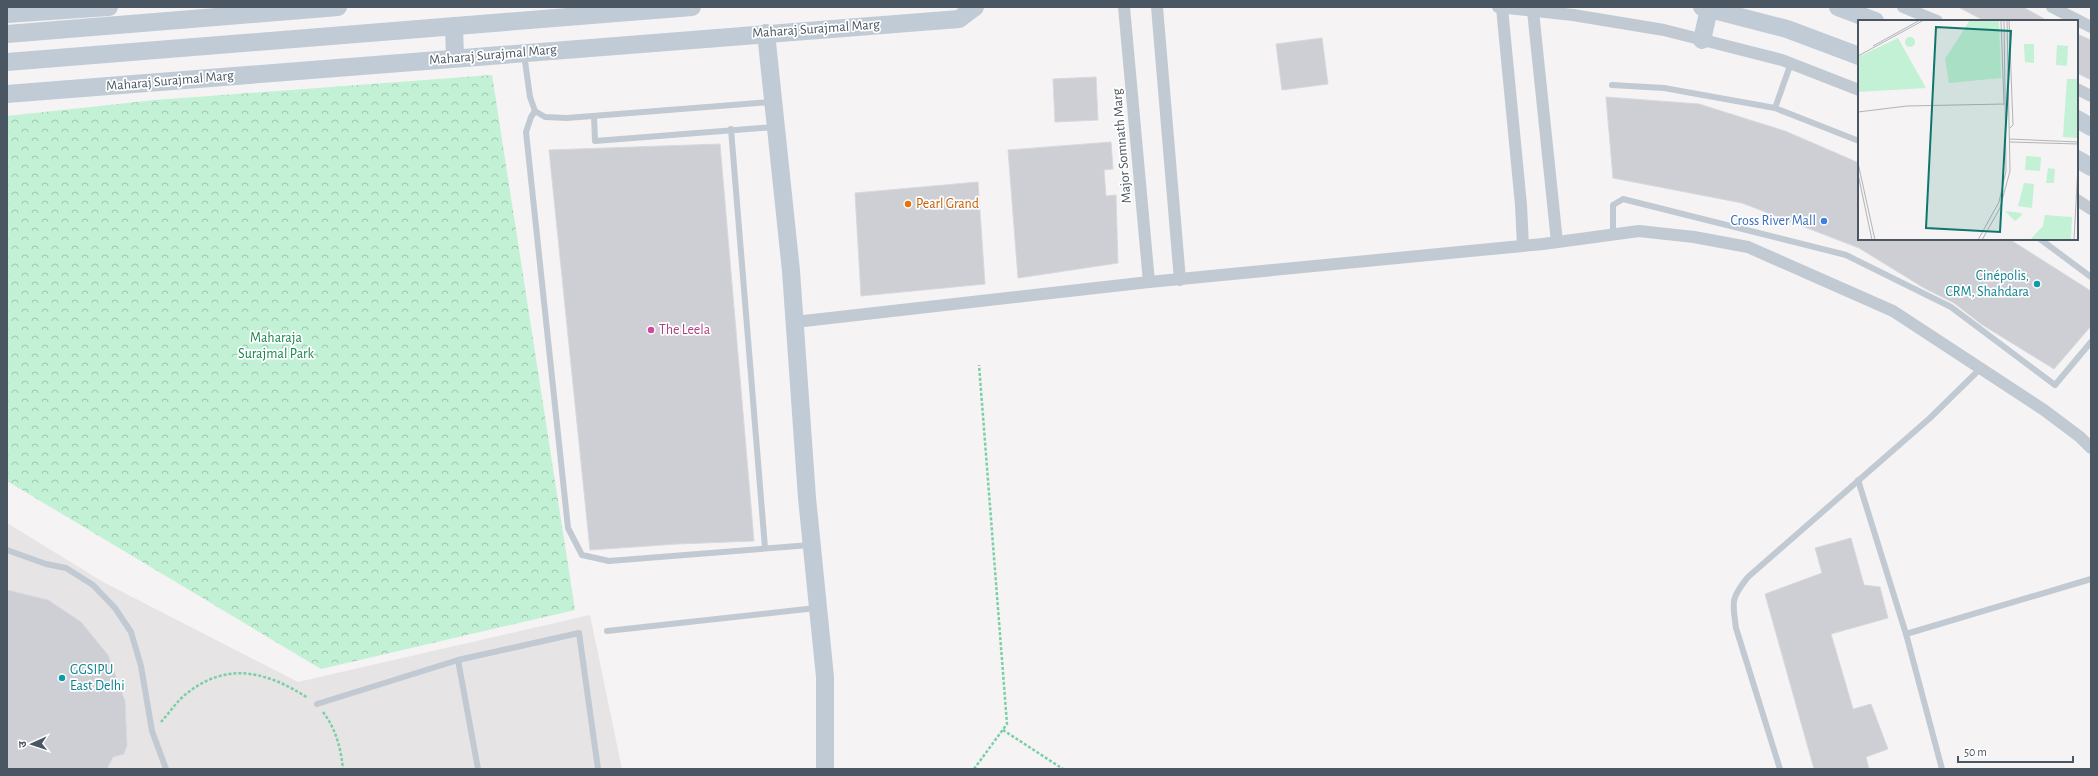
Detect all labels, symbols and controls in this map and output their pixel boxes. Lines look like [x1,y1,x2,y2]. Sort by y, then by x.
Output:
street label: Maharaj Surajmal Marg [752,18,881,40]
inset map [1858,20,2078,240]
street label: Maharaj Surajmal Marg [429,42,558,68]
street label: Maharaj Surajmal Marg [106,68,235,94]
street label: Major Somnath Marg [1110,88,1134,204]
place label: Pearl Grand [916,197,979,211]
marker: Pearl Grand [903,199,913,209]
place label: Cross River Mall [1731,214,1816,228]
marker: Cross River Mall [1819,216,1829,226]
place label: Cinépolis, CRM, Shahdara [1945,269,2030,299]
marker: Cinépolis, CRM, Shahdara [2032,279,2042,289]
place label: The Leela [659,323,711,337]
marker: The Leela [646,325,656,335]
park label: Maharaja Surajmal Park [238,331,314,361]
place label: GGSIPU East Delhi [70,663,125,693]
marker: GGSIPU East Delhi [57,673,67,683]
north arrow [12,724,52,764]
scale bar [1958,738,2073,764]
text: उ [17,740,28,748]
text: 50 m [1964,746,1987,758]

